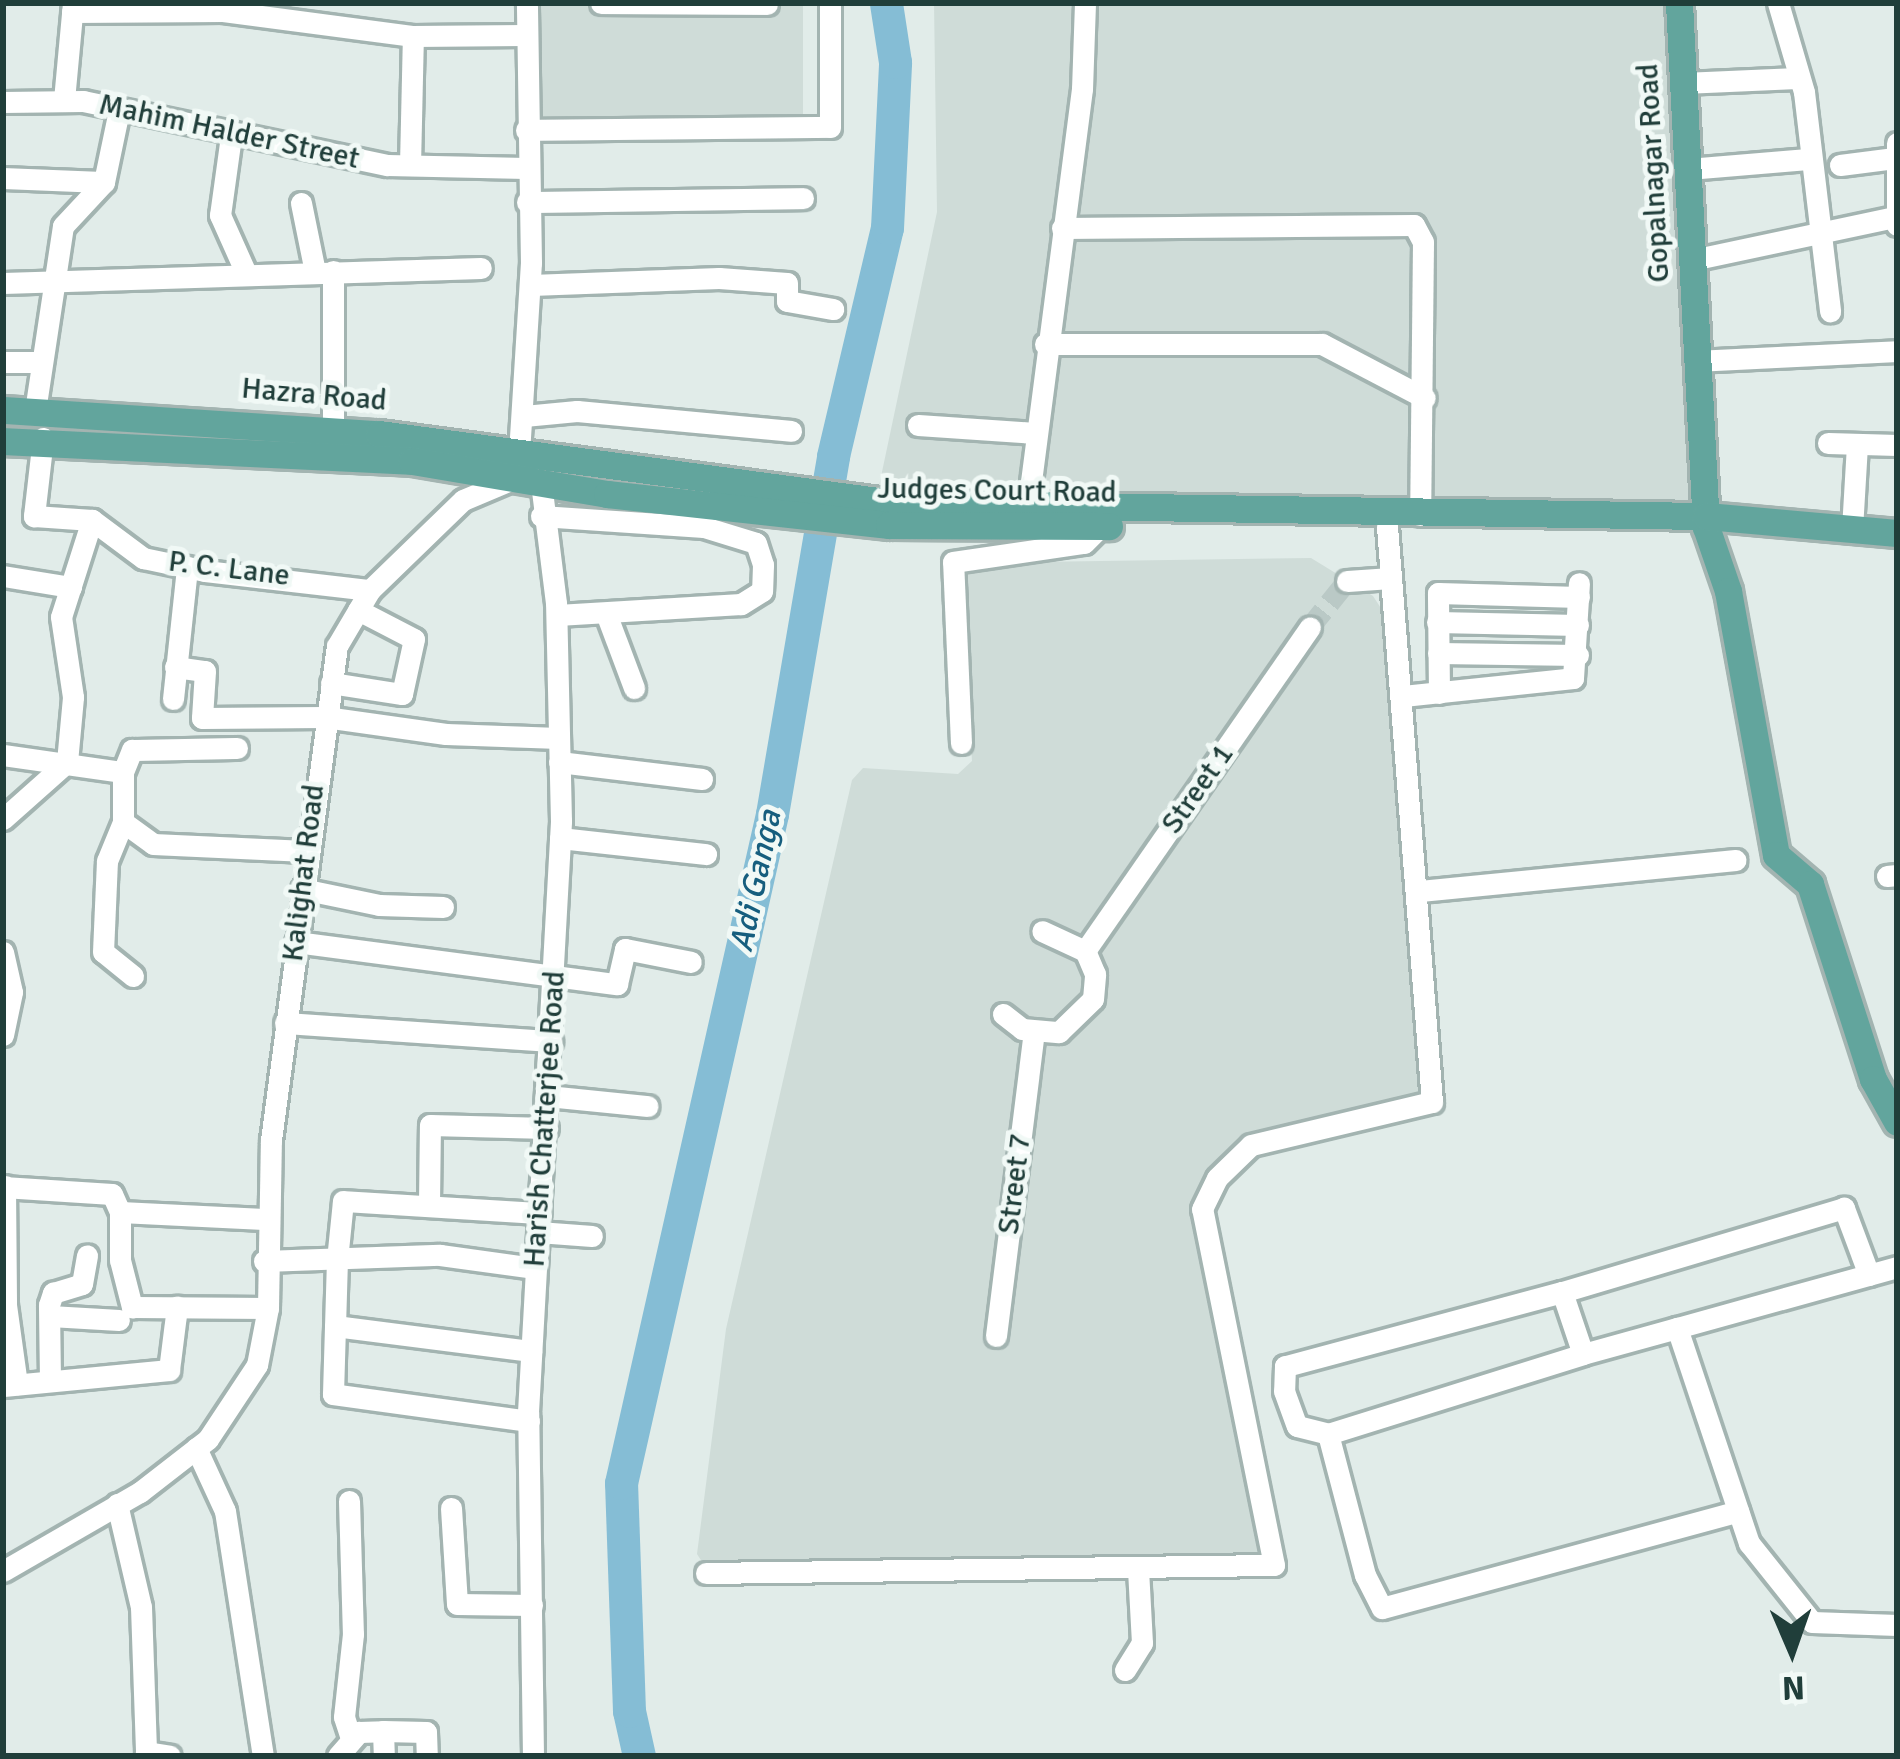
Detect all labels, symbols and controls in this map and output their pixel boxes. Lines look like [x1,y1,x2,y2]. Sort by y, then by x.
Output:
street label: Gopalnagar Road [1630,63,1678,283]
street label: Mahim Halder Street [96,87,362,177]
street label: Hazra Road [240,371,388,419]
street label: Judges Court Road [877,471,1117,511]
street label: P. C. Lane [166,544,292,594]
street label: Street 1 [1154,737,1242,841]
street label: Kalighat Road [275,782,333,964]
water label: Adi Ganga [722,807,790,955]
street label: Harish Chatterjee Road [517,970,573,1268]
street label: Street 7 [991,1132,1039,1236]
north arrow [1732,1591,1852,1711]
text: N [1781,1667,1805,1708]

